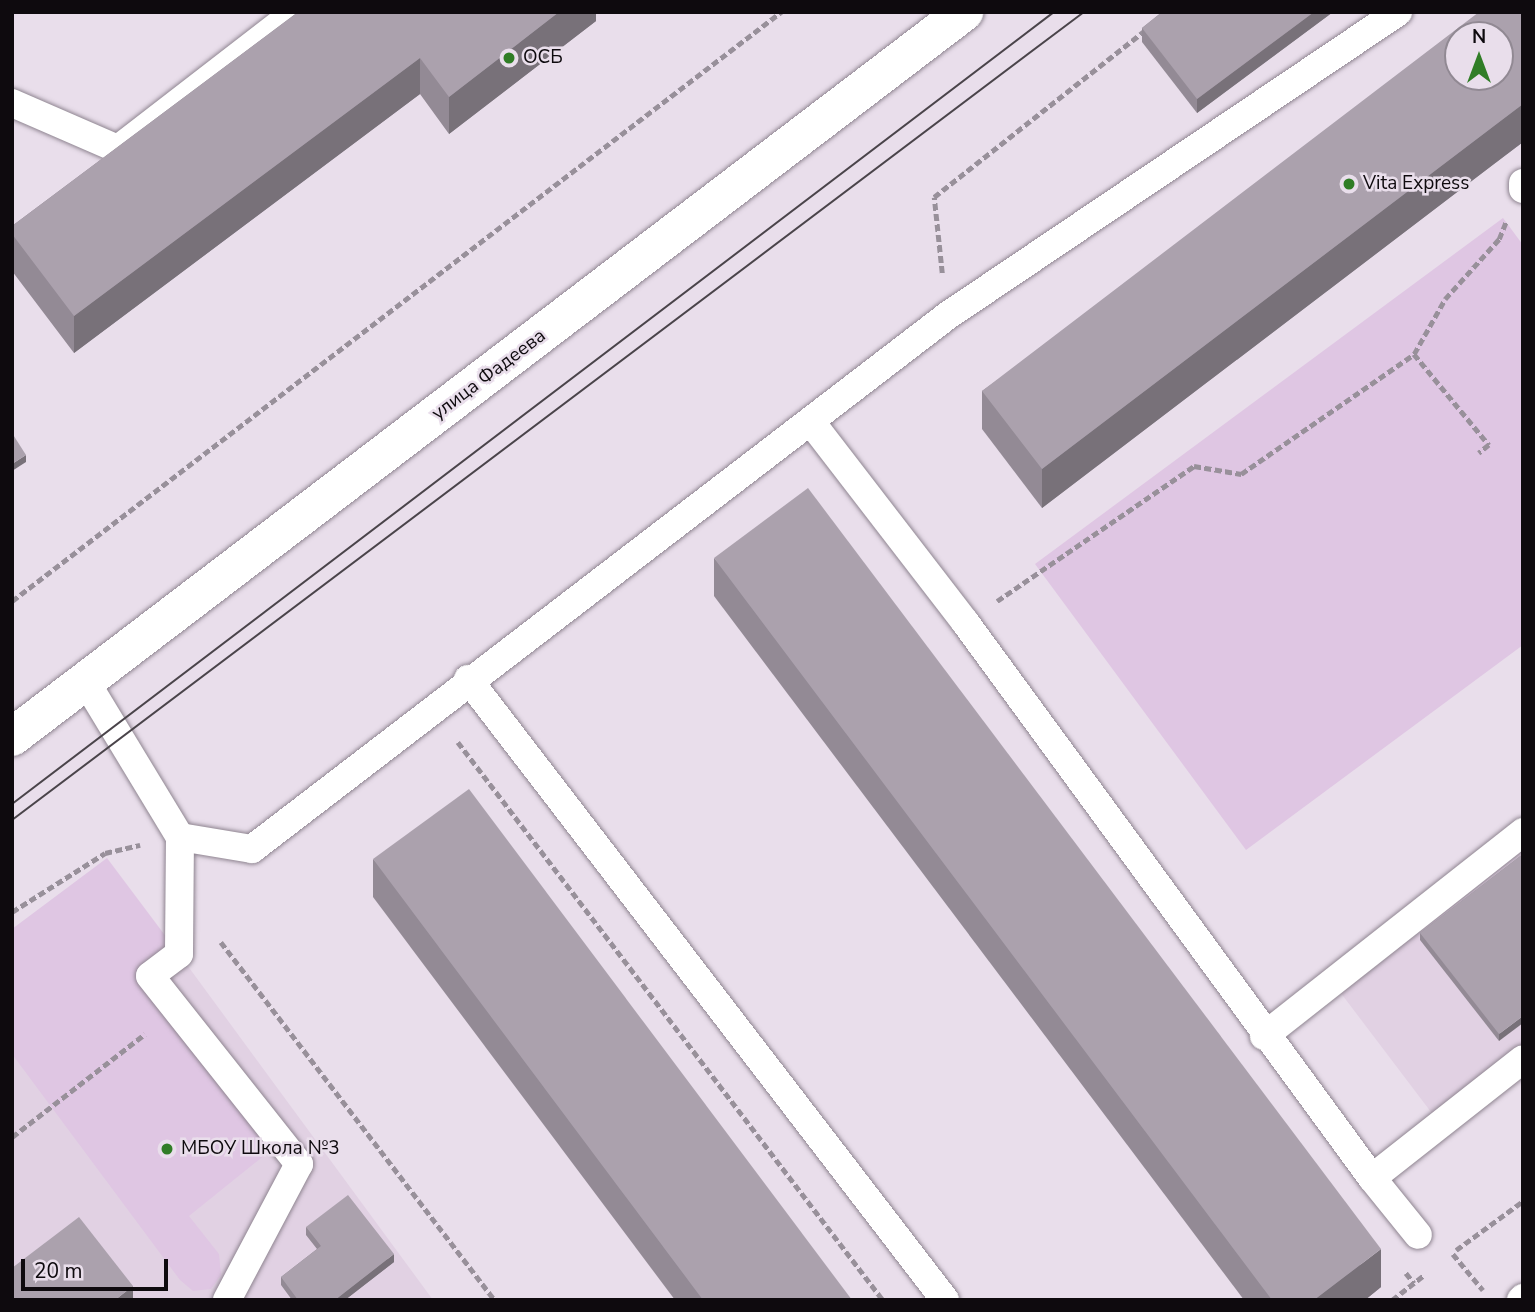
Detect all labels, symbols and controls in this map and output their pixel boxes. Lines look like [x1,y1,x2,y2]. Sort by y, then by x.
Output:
north arrow [1444,21,1514,91]
text: N [1472,24,1486,50]
place label: ОСБ [523,47,563,69]
marker: ОСБ [501,50,517,66]
place label: Vita Express [1363,173,1469,195]
marker: Vita Express [1341,176,1357,192]
street label: улица Фадеева [428,325,550,425]
place label: МБОУ Школа №3 [181,1138,340,1160]
marker: МБОУ Школа №3 [159,1141,175,1157]
scale bar [24,1246,172,1290]
text: 20 m [34,1257,83,1285]

